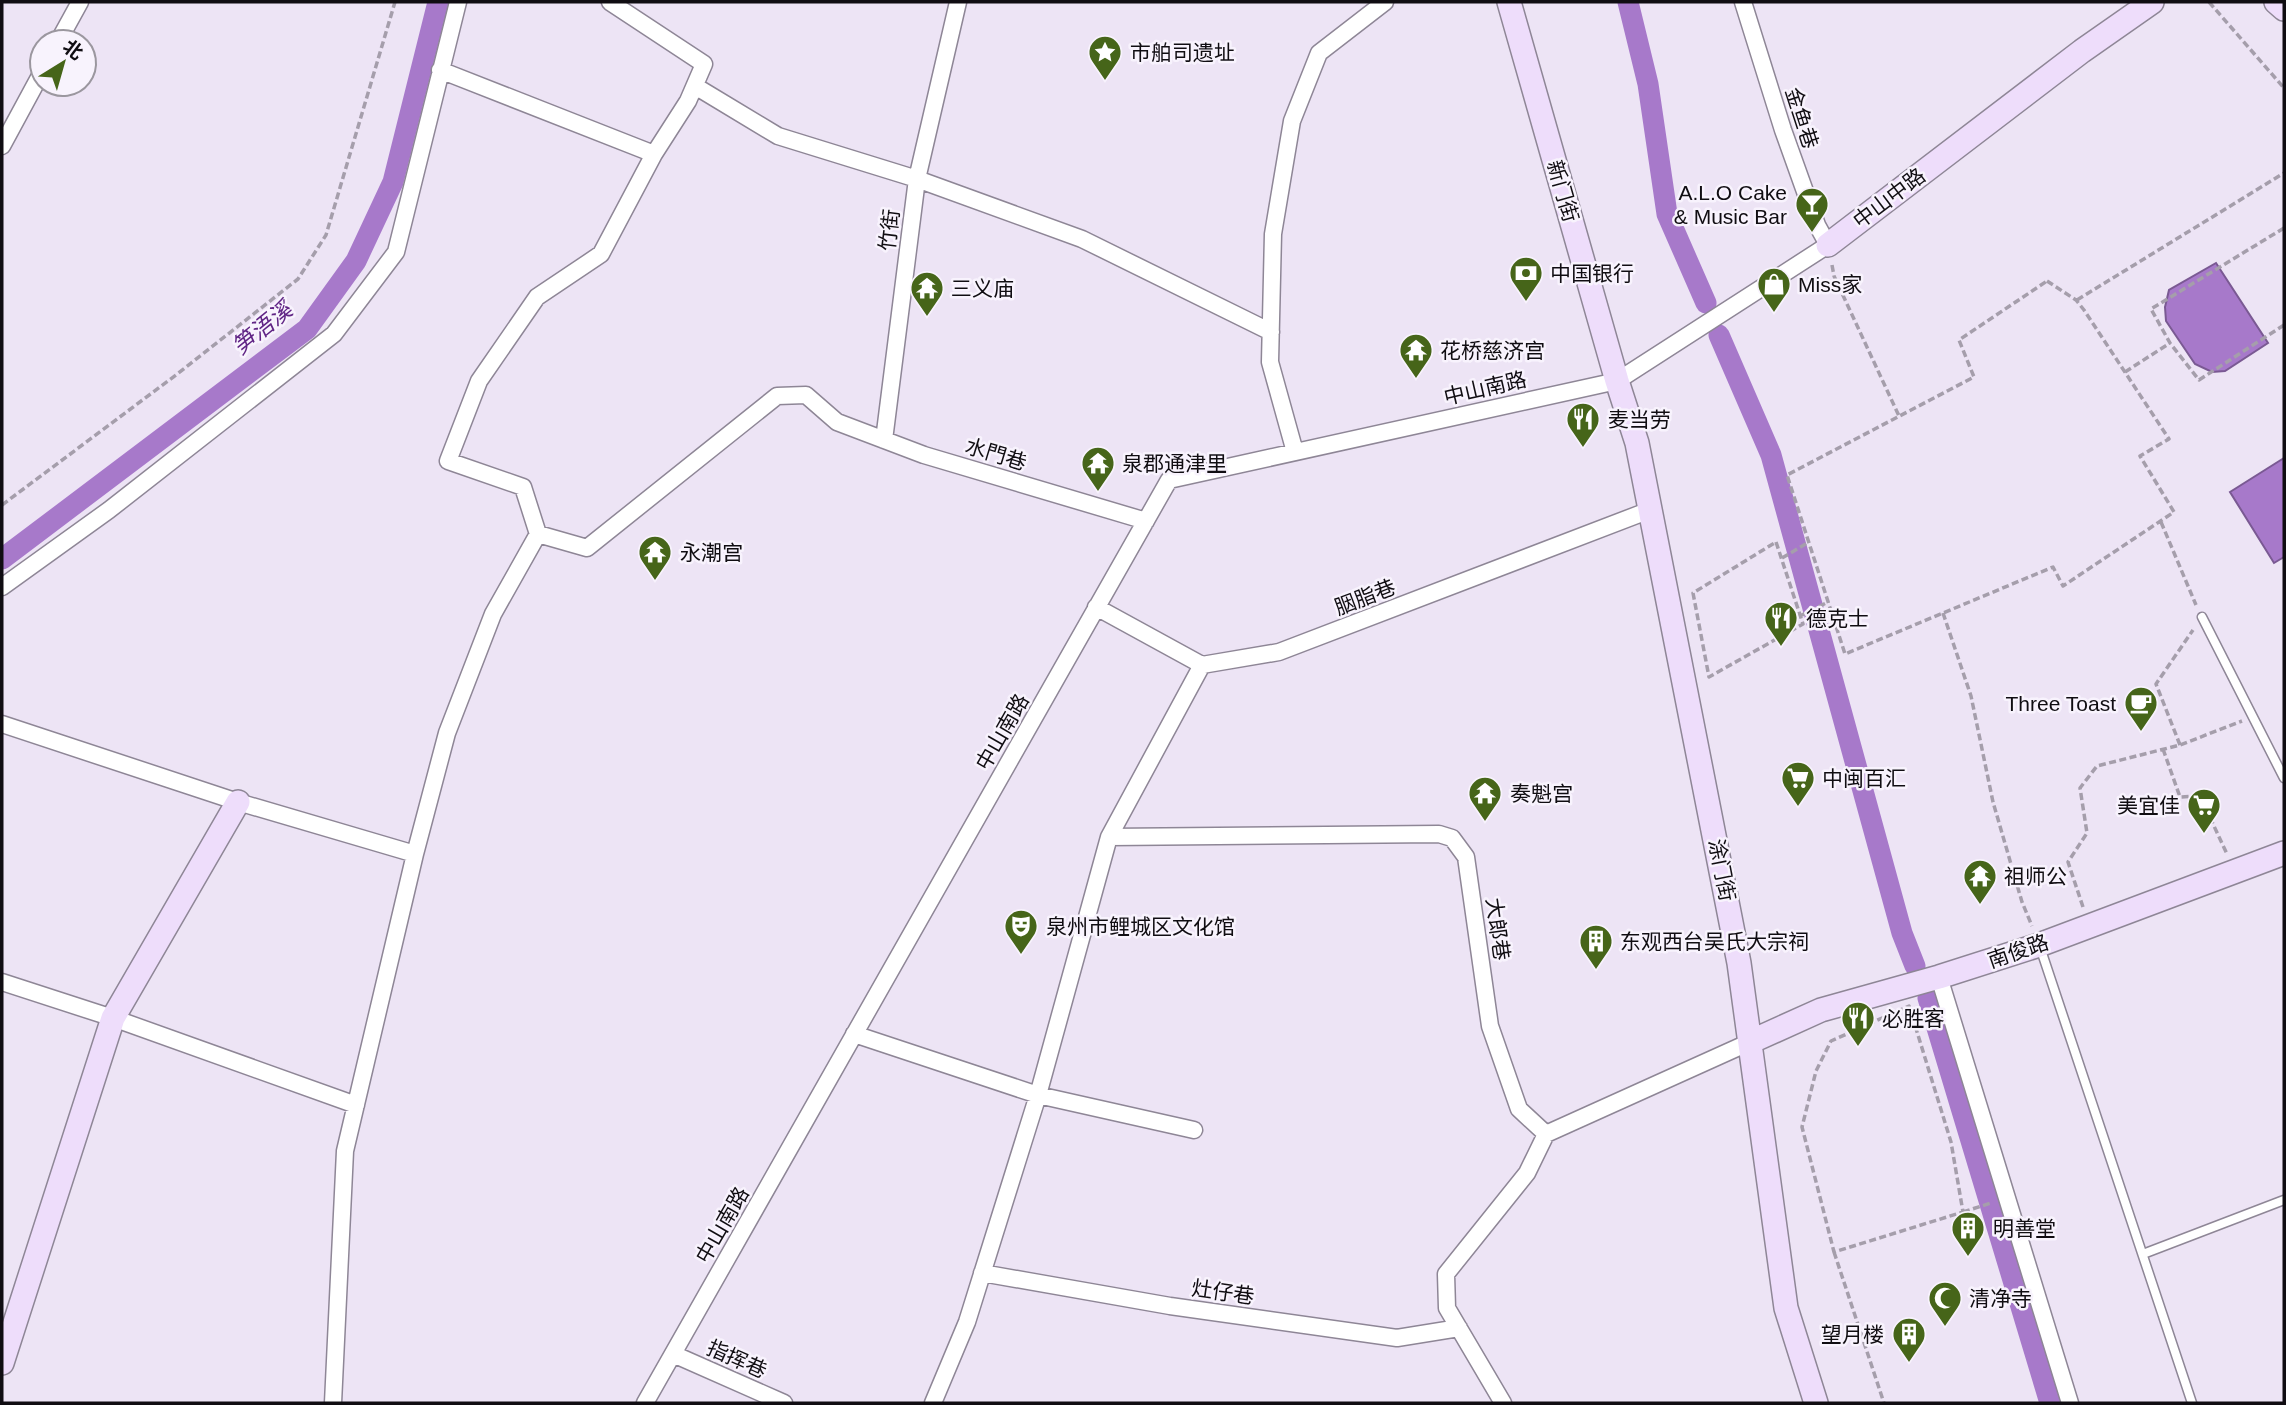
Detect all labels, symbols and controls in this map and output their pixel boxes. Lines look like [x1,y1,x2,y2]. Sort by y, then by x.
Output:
north arrow [28,28,98,98]
place icon: 市舶司遗址 [1086,33,1124,82]
text: 北 [59,36,87,64]
place label: 市舶司遗址 [1130,41,1235,64]
street label: 金鱼巷 [1781,84,1823,152]
street label: 新门街 [1543,158,1583,224]
street label: 中山中路 [1849,164,1929,232]
place label: A.L.O Cake & Music Bar [1674,181,1787,228]
bar icon: A.L.O Cake & Music Bar [1793,185,1831,234]
street label: 竹街 [875,208,903,252]
bank icon: 中国银行 [1507,254,1545,303]
place label: 中国银行 [1550,262,1634,285]
shop icon: Miss家 [1755,265,1793,314]
temple icon: 三义庙 [908,269,946,318]
place label: Miss家 [1798,273,1862,296]
place label: 三义庙 [951,277,1014,300]
water label: 笋浯溪 [227,294,299,360]
temple icon: 花桥慈济宫 [1397,331,1435,380]
place label: 花桥慈济宫 [1440,339,1545,362]
street label: 中山南路 [1441,367,1529,409]
restaurant icon: 麦当劳 [1564,400,1602,449]
place label: 麦当劳 [1608,408,1671,431]
street label: 水門巷 [963,434,1029,474]
temple icon: 泉郡通津里 [1079,444,1117,493]
place label: 泉郡通津里 [1122,452,1227,475]
temple icon: 永潮宫 [636,533,674,582]
place label: 永潮宫 [680,541,743,564]
street label: 胭脂巷 [1331,575,1399,619]
restaurant icon: 德克士 [1762,599,1800,648]
place label: 德克士 [1806,607,1869,630]
cafe icon: Three Toast [2122,684,2160,733]
street label: 中山南路 [971,690,1033,774]
place label: Three Toast [2005,692,2116,715]
supermarket icon: 中闽百汇 [1779,759,1817,808]
place label: 中闽百汇 [1822,767,1906,790]
temple icon: 奏魁宫 [1466,774,1504,823]
place label: 奏魁宫 [1510,782,1573,805]
supermarket icon: 美宜佳 [2185,786,2223,835]
place label: 美宜佳 [2117,794,2180,817]
street label: 涂门街 [1705,837,1739,903]
temple icon: 祖师公 [1961,857,1999,906]
place label: 祖师公 [2004,865,2067,888]
street label: 大郎巷 [1482,896,1514,962]
theatre icon: 泉州市鲤城区文化馆 [1002,907,1040,956]
place label: 泉州市鲤城区文化馆 [1046,915,1235,938]
building icon: 东观西台吴氏大宗祠 [1577,922,1615,971]
place label: 东观西台吴氏大宗祠 [1620,930,1809,953]
street label: 南俊路 [1984,930,2052,972]
restaurant icon: 必胜客 [1839,999,1877,1048]
place label: 必胜客 [1882,1007,1945,1030]
street label: 中山南路 [691,1183,753,1267]
building icon: 明善堂 [1949,1209,1987,1258]
place label: 明善堂 [1993,1217,2056,1240]
street label: 灶仔巷 [1190,1276,1256,1308]
mosque icon: 清净寺 [1926,1279,1964,1328]
place label: 清净寺 [1969,1287,2032,1310]
building icon: 望月楼 [1890,1315,1928,1364]
place label: 望月楼 [1821,1323,1884,1346]
street label: 指挥巷 [704,1336,770,1382]

